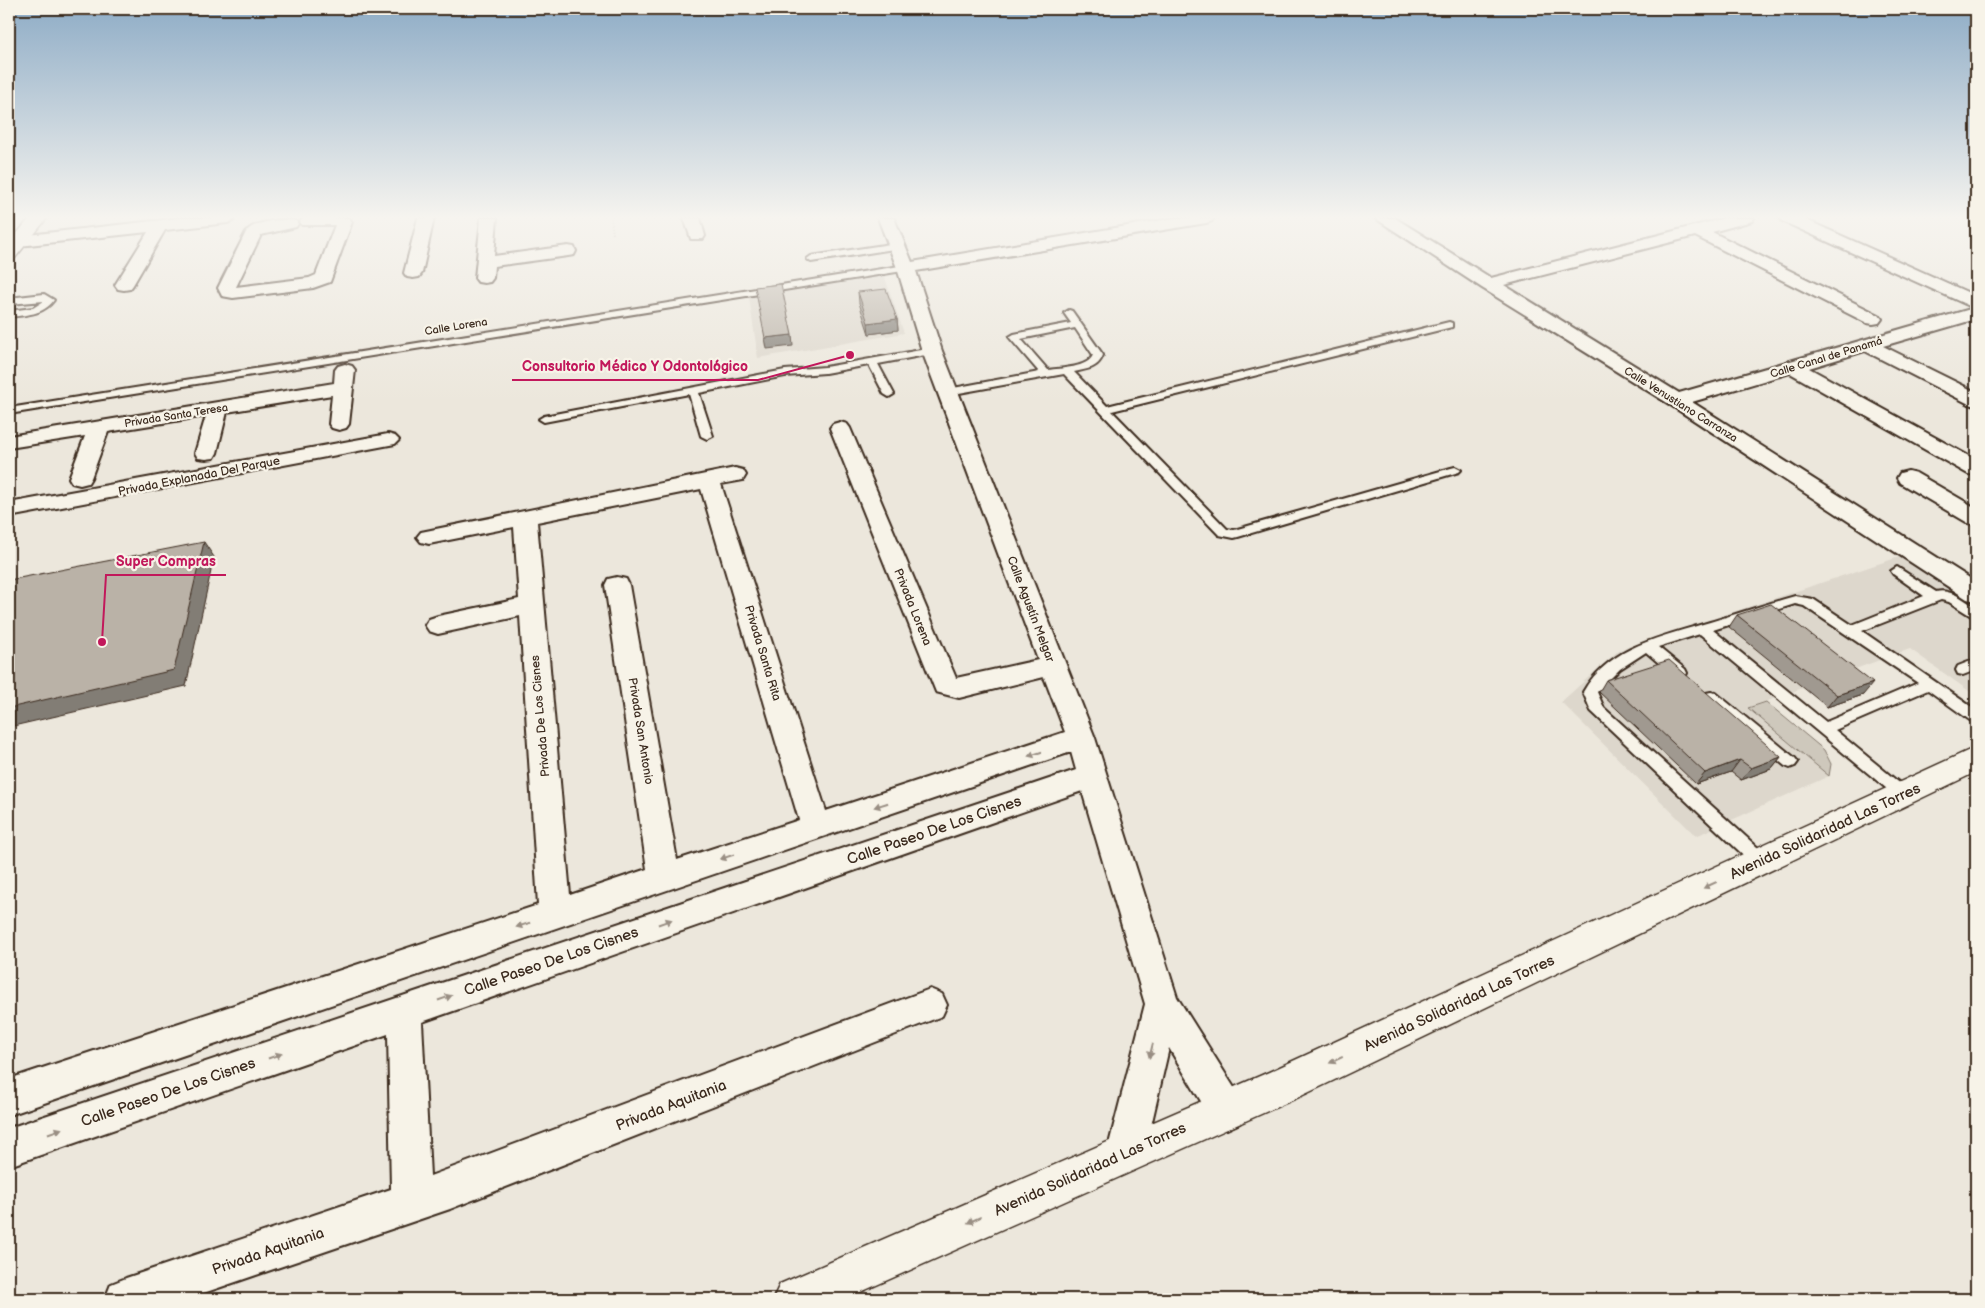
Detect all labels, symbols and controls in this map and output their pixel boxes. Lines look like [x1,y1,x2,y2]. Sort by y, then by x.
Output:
street label: Calle Lorena [424,315,488,338]
street label: Calle Canal de Panamá [1769,334,1884,381]
callout: Consultorio Médico Y Odontológico [512,351,758,380]
text: Consultorio Médico Y Odontológico [522,358,748,375]
street label: Calle Venustiano Carranza [1622,364,1740,445]
street label: Privada Santa Teresa [123,401,229,430]
street label: Privada Explanada Del Parque [117,453,281,500]
callout: Super Compras [106,546,226,575]
text: Super Compras [116,553,216,570]
street label: Calle Agustín Melgar [1003,554,1058,665]
street label: Privada Lorena [890,566,935,648]
street label: Privada Santa Rita [741,604,784,703]
street label: Privada De Los Cisnes [528,654,553,777]
street label: Privada San Antonio [625,677,656,786]
one-way arrow [1027,750,1042,758]
street label: Avenida Solidaridad Las Torres [1727,779,1924,884]
street label: Calle Paseo De Los Cisnes [844,791,1024,869]
one-way arrow [873,802,888,809]
one-way arrow [719,853,734,861]
one-way arrow [1703,881,1717,889]
one-way arrow [658,918,673,926]
street label: Calle Paseo De Los Cisnes [461,922,641,1000]
one-way arrow [515,922,530,929]
street label: Avenida Solidaridad Las Torres [1361,951,1558,1056]
one-way arrow [438,993,453,1001]
one-way arrow [1147,1044,1155,1059]
one-way arrow [268,1052,283,1060]
street label: Calle Paseo De Los Cisnes [78,1053,258,1131]
one-way arrow [1329,1056,1343,1064]
street label: Privada Aquitania [613,1076,729,1135]
street label: Avenida Solidaridad Las Torres [991,1118,1190,1220]
one-way arrow [48,1127,63,1135]
one-way arrow [967,1217,981,1225]
street label: Privada Aquitania [210,1223,327,1280]

